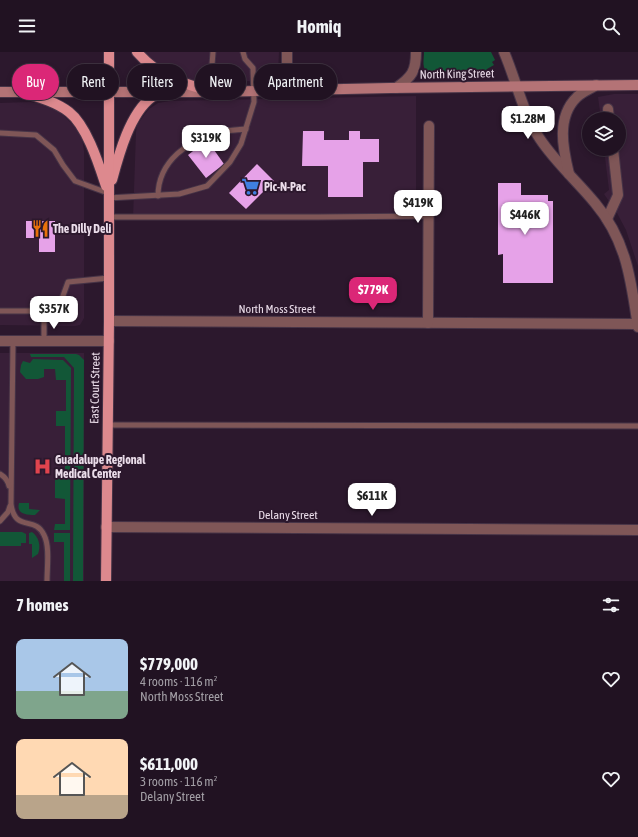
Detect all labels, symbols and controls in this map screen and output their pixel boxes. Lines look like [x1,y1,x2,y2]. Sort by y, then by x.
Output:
icon: menu [16,15,38,37]
icon: search [600,15,622,37]
text: Homiq [297,16,341,37]
chip: Buy [12,64,59,100]
chip: Rent [67,64,119,100]
chip: Filters [127,64,187,100]
chip: New [195,64,246,100]
chip: Apartment [254,64,337,100]
street label: North King Street [420,66,495,82]
pin: $1.28M [495,106,561,140]
text: $1.28M [511,111,545,126]
map controls [582,112,626,156]
button: layers [582,112,626,156]
pin: $319K [178,125,234,159]
text: $319K [191,130,221,145]
supermarket icon: Pic-N-Pac [241,177,261,197]
place label: Pic-N-Pac [264,180,306,194]
pin: $419K [390,190,446,224]
text: $419K [403,195,433,210]
pin: $446K [497,202,553,236]
text: $446K [510,207,540,222]
restaurant icon: The Dilly Deli [30,219,50,239]
place label: The Dilly Deli [53,222,112,236]
pin: $779K [345,277,401,311]
text: $779K [358,282,388,297]
pin: $357K [26,296,82,330]
text: $357K [39,301,69,316]
street label: North Moss Street [238,302,316,316]
street label: East Court Street [87,351,103,424]
place label: Guadalupe Regional Medical Center [55,453,146,481]
hospital icon: Guadalupe Regional Medical Center [32,457,52,477]
pin: $611K [344,483,400,517]
text: $611K [357,488,387,503]
street label: Delany Street [258,508,318,522]
icon: filters [600,594,622,616]
text: 7 homes [16,595,69,615]
text: $779,000 [140,654,198,674]
icon: home [48,655,96,703]
icon: heart [600,668,622,690]
text: 4 rooms · 116 m² [140,674,217,689]
text: North Moss Street [140,689,224,704]
text: $611,000 [140,754,198,774]
icon: home [48,755,96,803]
icon: heart [600,768,622,790]
text: 3 rooms · 116 m² [140,774,217,789]
text: Delany Street [140,789,205,804]

